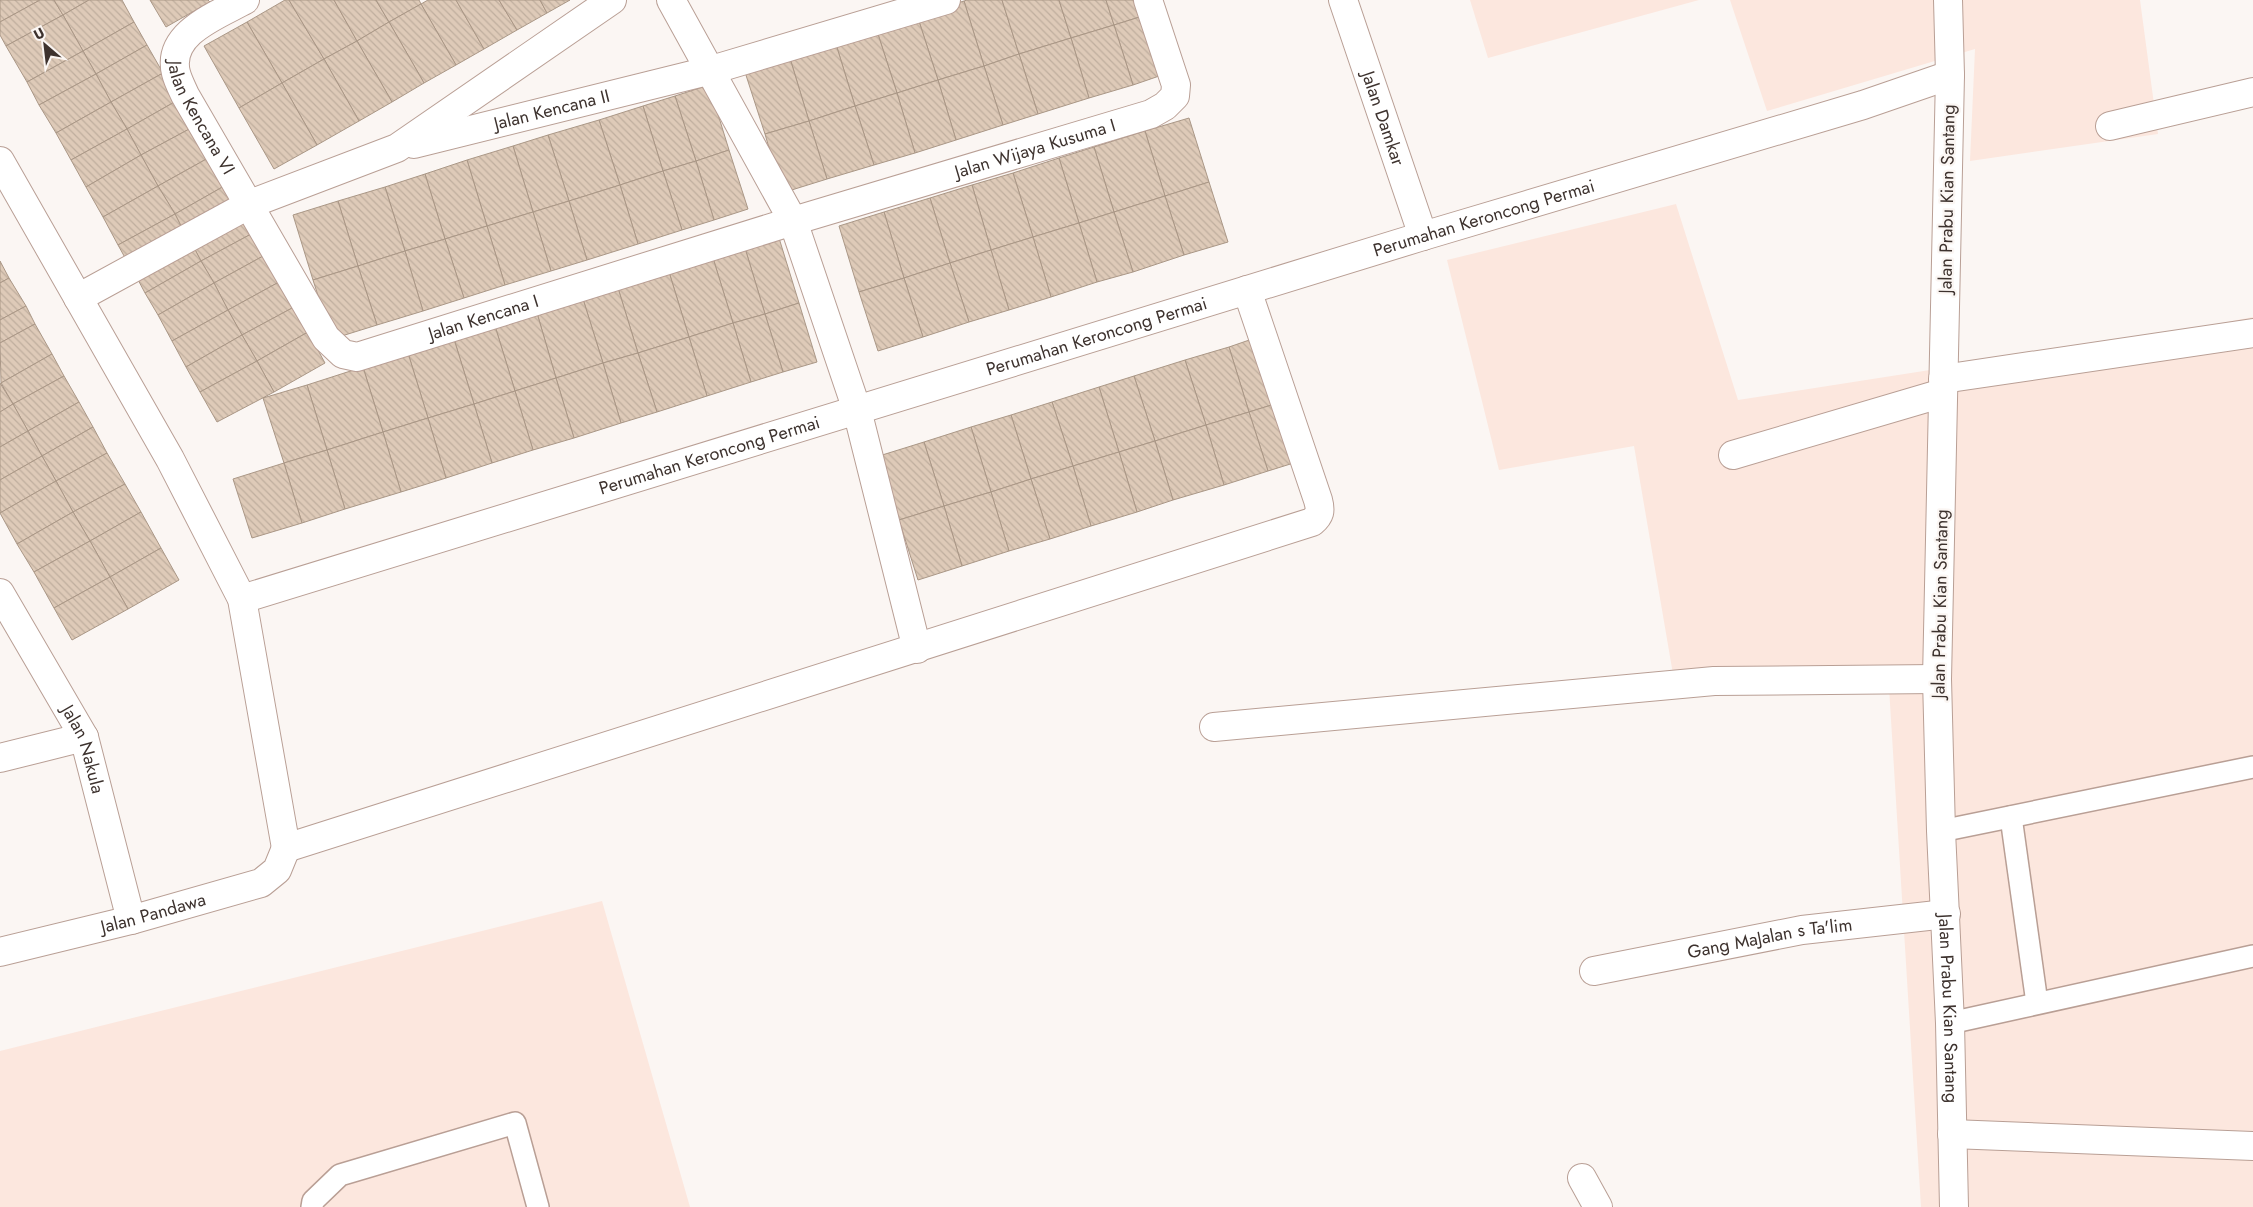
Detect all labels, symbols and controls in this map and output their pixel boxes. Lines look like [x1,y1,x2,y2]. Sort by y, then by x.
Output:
north arrow [20,20,70,70]
text: U [30,22,48,45]
street label: Jalan Kencana VI [162,59,241,179]
street label: Jalan Damkar [1354,66,1412,170]
street label: Jalan Kencana II [489,83,613,137]
street label: Jalan Prabu Kian Santang [1932,104,1962,296]
street label: Jalan Wijaya Kusuma I [950,112,1119,186]
street label: Perumahan Keroncong Permai [1370,173,1598,264]
street label: Jalan Kencana I [423,288,542,348]
street label: Perumahan Keroncong Permai [983,290,1210,383]
street label: Perumahan Keroncong Permai [596,409,823,502]
street label: Jalan Prabu Kian Santang [1925,509,1955,701]
street label: Jalan Nakula [54,698,111,796]
street label: Jalan Pandawa [96,886,209,940]
street label: Gang MaJalan s Ta'lim [1685,911,1854,965]
street label: Jalan Prabu Kian Santang [1932,911,1965,1103]

